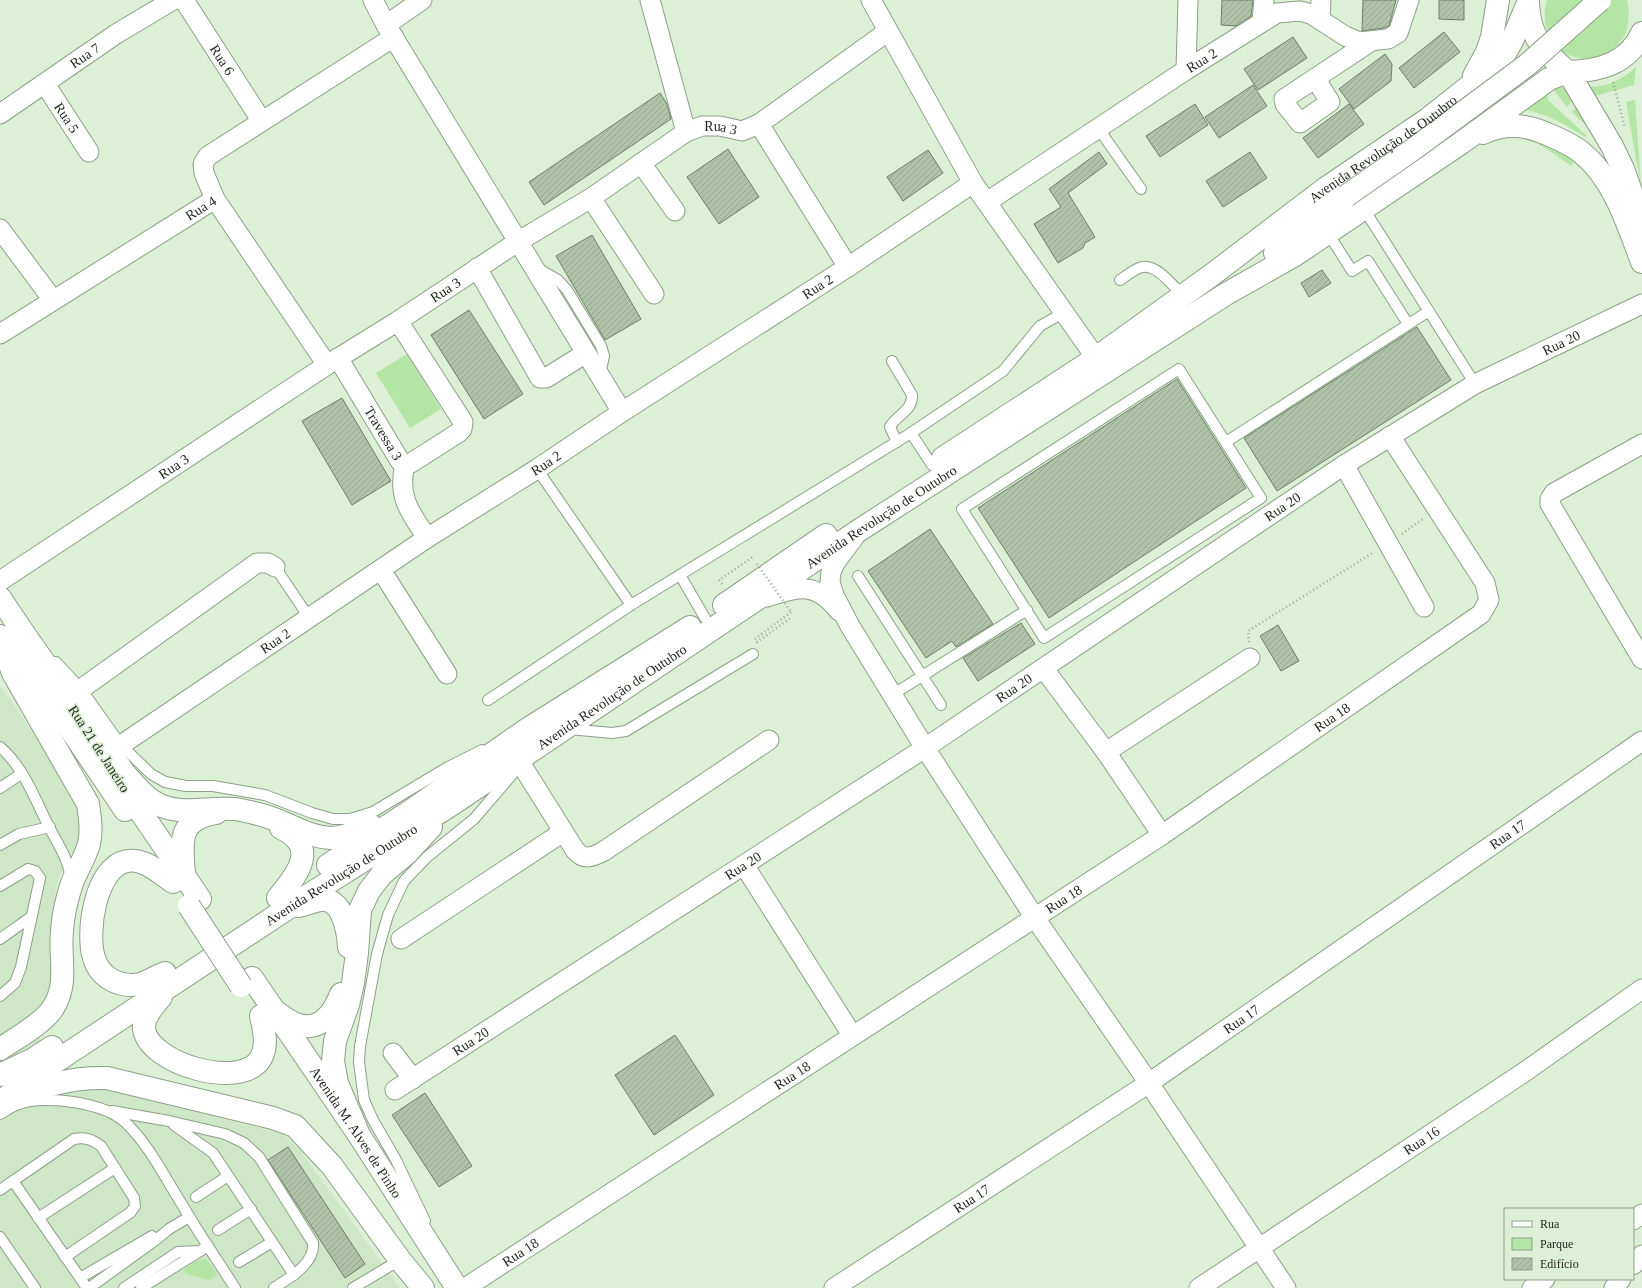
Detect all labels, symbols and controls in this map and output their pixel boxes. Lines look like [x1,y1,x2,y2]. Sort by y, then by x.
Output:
street label: Rua 7 [67,40,103,71]
street label: Rua 6 [207,42,238,78]
street label: Rua 2 [1183,45,1219,75]
street label: Avenida Revolução de Outubro [1306,92,1460,206]
street label: Rua 5 [51,100,82,136]
street label: Rua 3 [704,119,739,137]
street label: Rua 4 [183,193,219,223]
street label: Rua 2 [800,271,836,302]
street label: Rua 3 [427,274,463,305]
street label: Rua 20 [1540,327,1583,358]
street label: Travessa 3 [362,404,405,463]
street label: Rua 2 [528,448,564,478]
street label: Rua 3 [156,451,191,482]
street label: Avenida Revolução de Outubro [803,462,959,571]
street label: Rua 20 [1262,489,1303,524]
street label: Rua 2 [257,625,293,656]
street label: Avenida Revolução de Outubro [534,641,689,752]
street label: Rua 20 [993,671,1035,705]
street label: Rua 18 [1311,700,1353,735]
street label: Rua 21 de Janeiro [65,703,133,795]
street label: Rua 17 [1487,817,1528,852]
street label: Avenida Revolução de Outubro [262,821,420,928]
street label: Rua 20 [722,848,764,883]
street label: Rua 18 [1043,882,1085,916]
street label: Rua 17 [1220,1001,1262,1037]
street label: Rua 20 [450,1024,492,1058]
street label: Rua 18 [771,1058,813,1093]
street label: Avenida M. Alves de Pinho [307,1064,405,1201]
street label: Rua 16 [1401,1123,1442,1158]
street label: Rua 17 [951,1181,992,1216]
legend [1504,1208,1634,1280]
text: Rua [1540,1217,1560,1231]
street label: Rua 18 [499,1235,541,1269]
text: Parque [1540,1237,1573,1251]
text: Edifício [1540,1257,1579,1271]

